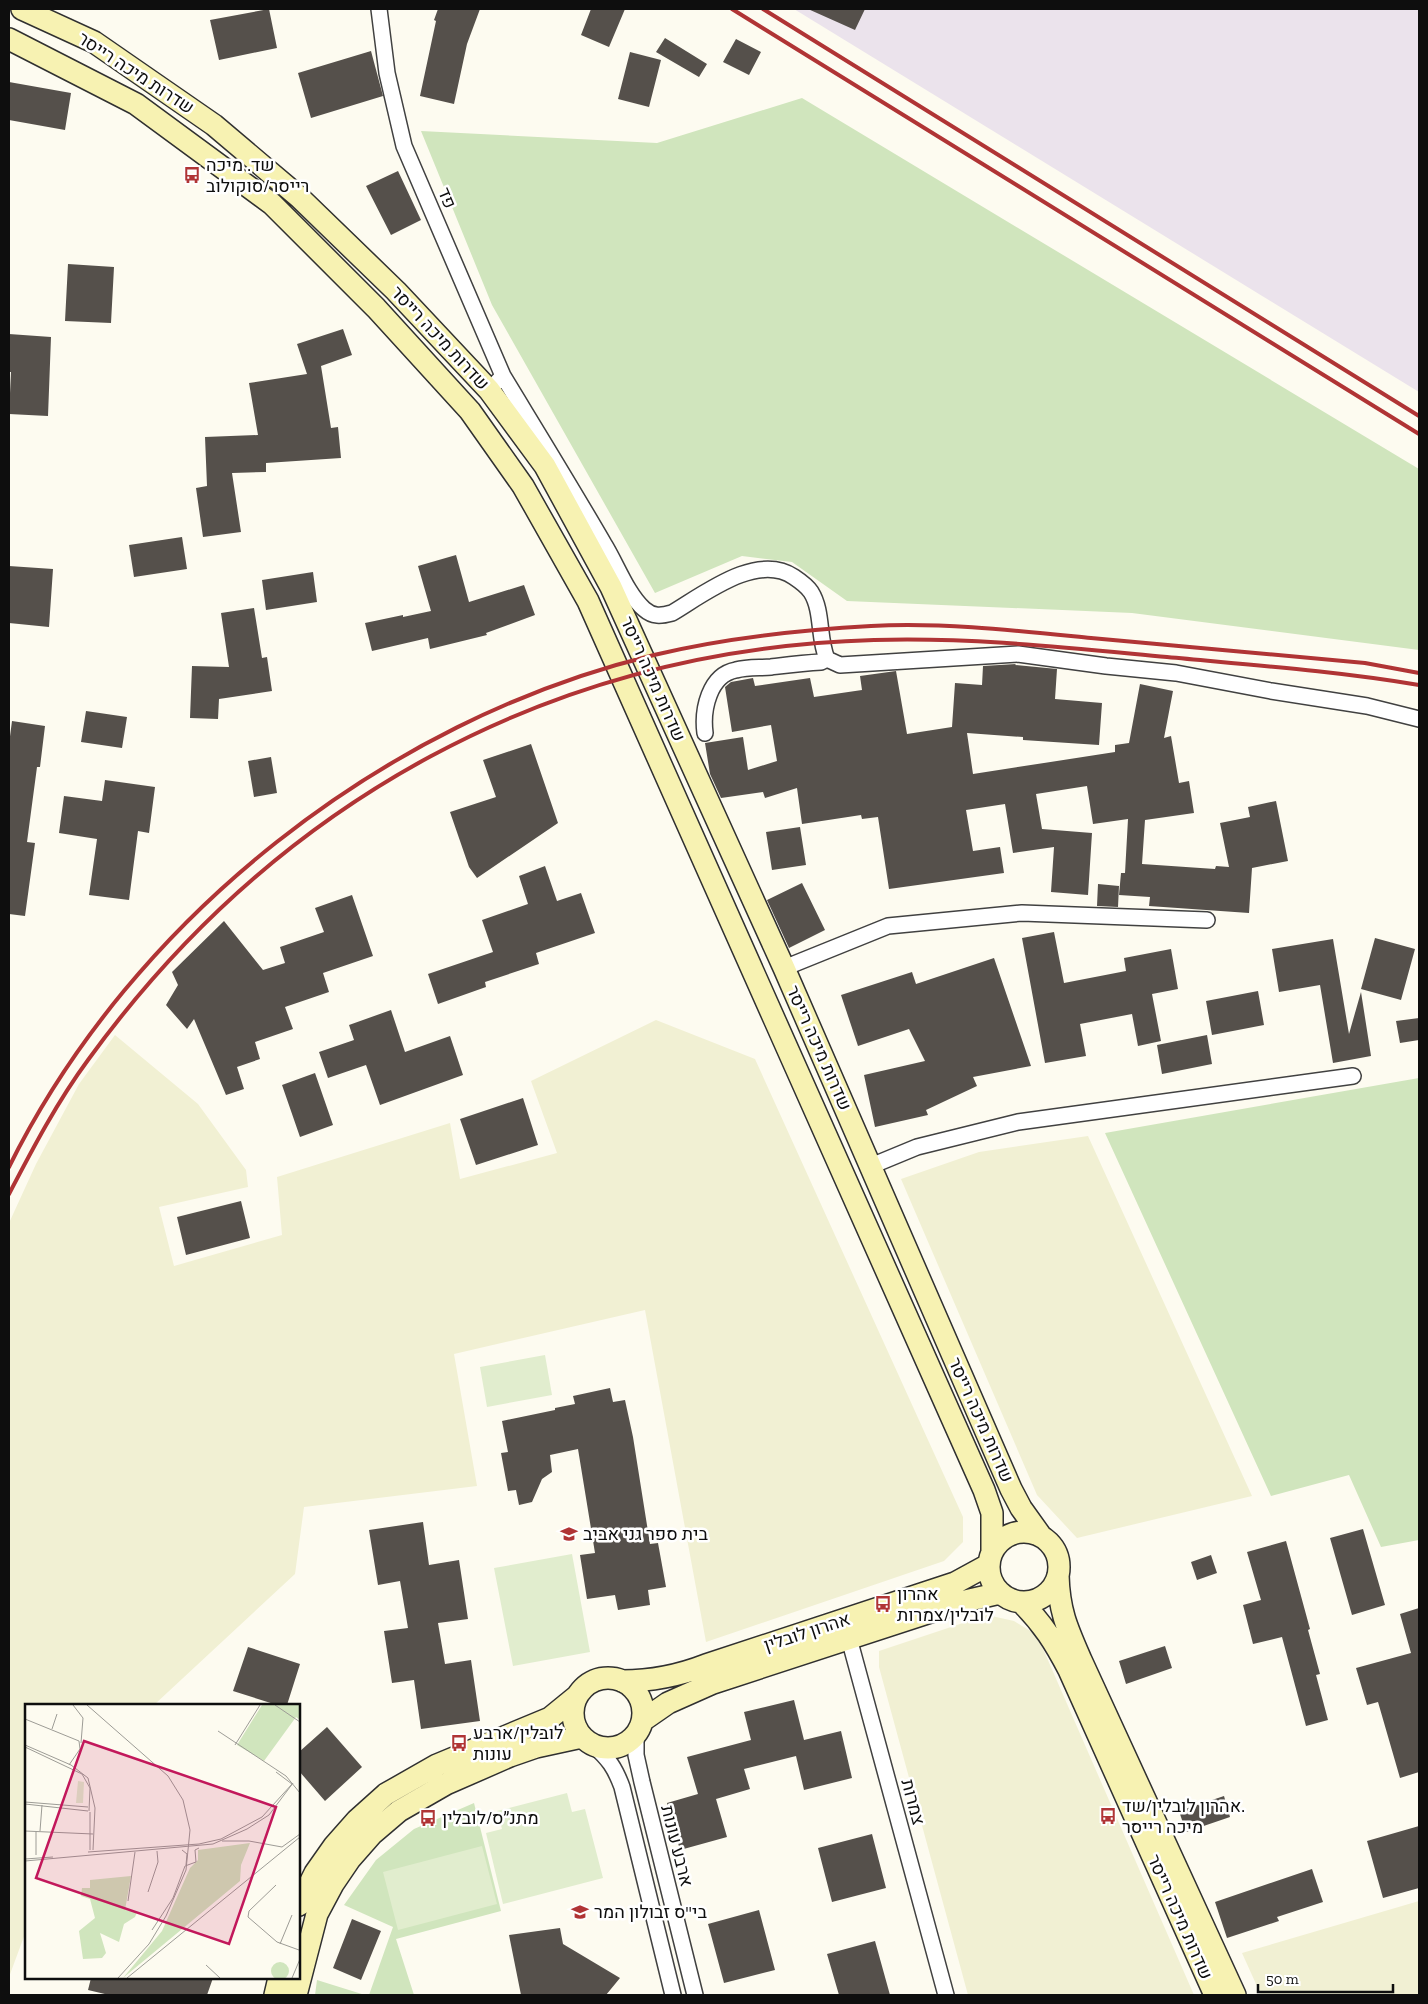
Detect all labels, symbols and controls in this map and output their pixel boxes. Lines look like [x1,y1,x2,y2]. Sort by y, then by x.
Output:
street label: שדרות מיכה רייסר [74,27,198,119]
place label: שד. מיכה רייסר/סוקולוב [206,154,309,197]
bus stop icon: שד. מיכה רייסר/סוקולוב [182,165,202,185]
street label: פד [433,184,461,212]
street label: שדרות מיכה רייסר [386,281,494,395]
street label: שדרות מיכה רייסר [616,613,690,745]
street label: שדרות מיכה רייסר [782,982,856,1114]
street label: שדרות מיכה רייסר [944,1354,1018,1486]
place label: בית ספר גני אביב [583,1523,708,1545]
school or university icon: בית ספר גני אביב [559,1524,579,1544]
place label: אהרון לובלין/צמרות [897,1583,994,1626]
bus stop icon: אהרון לובלין/צמרות [873,1594,893,1614]
street label: אהרון לובלין [761,1608,853,1656]
inset map [25,1704,300,1979]
place label: לובלין/ארבע עונות [473,1722,563,1765]
bus stop icon: לובלין/ארבע עונות [449,1733,469,1753]
street label: צמרות [896,1777,930,1828]
place label: אהרון לובלין/שד. מיכה רייסר [1122,1795,1245,1838]
street label: ארבע עונות [656,1803,698,1889]
bus stop icon: אהרון לובלין/שד. מיכה רייסר [1098,1806,1118,1826]
place label: מתנ״ס/לובלין [442,1807,539,1829]
bus stop icon: מתנ״ס/לובלין [418,1808,438,1828]
street label: שדרות מיכה רייסר [1143,1851,1217,1983]
place label: בי"ס זבולון המר [594,1901,707,1923]
school or university icon: בי"ס זבולון המר [570,1902,590,1922]
scale bar [1258,1962,1393,1994]
text: 50 m [1266,1970,1299,1988]

